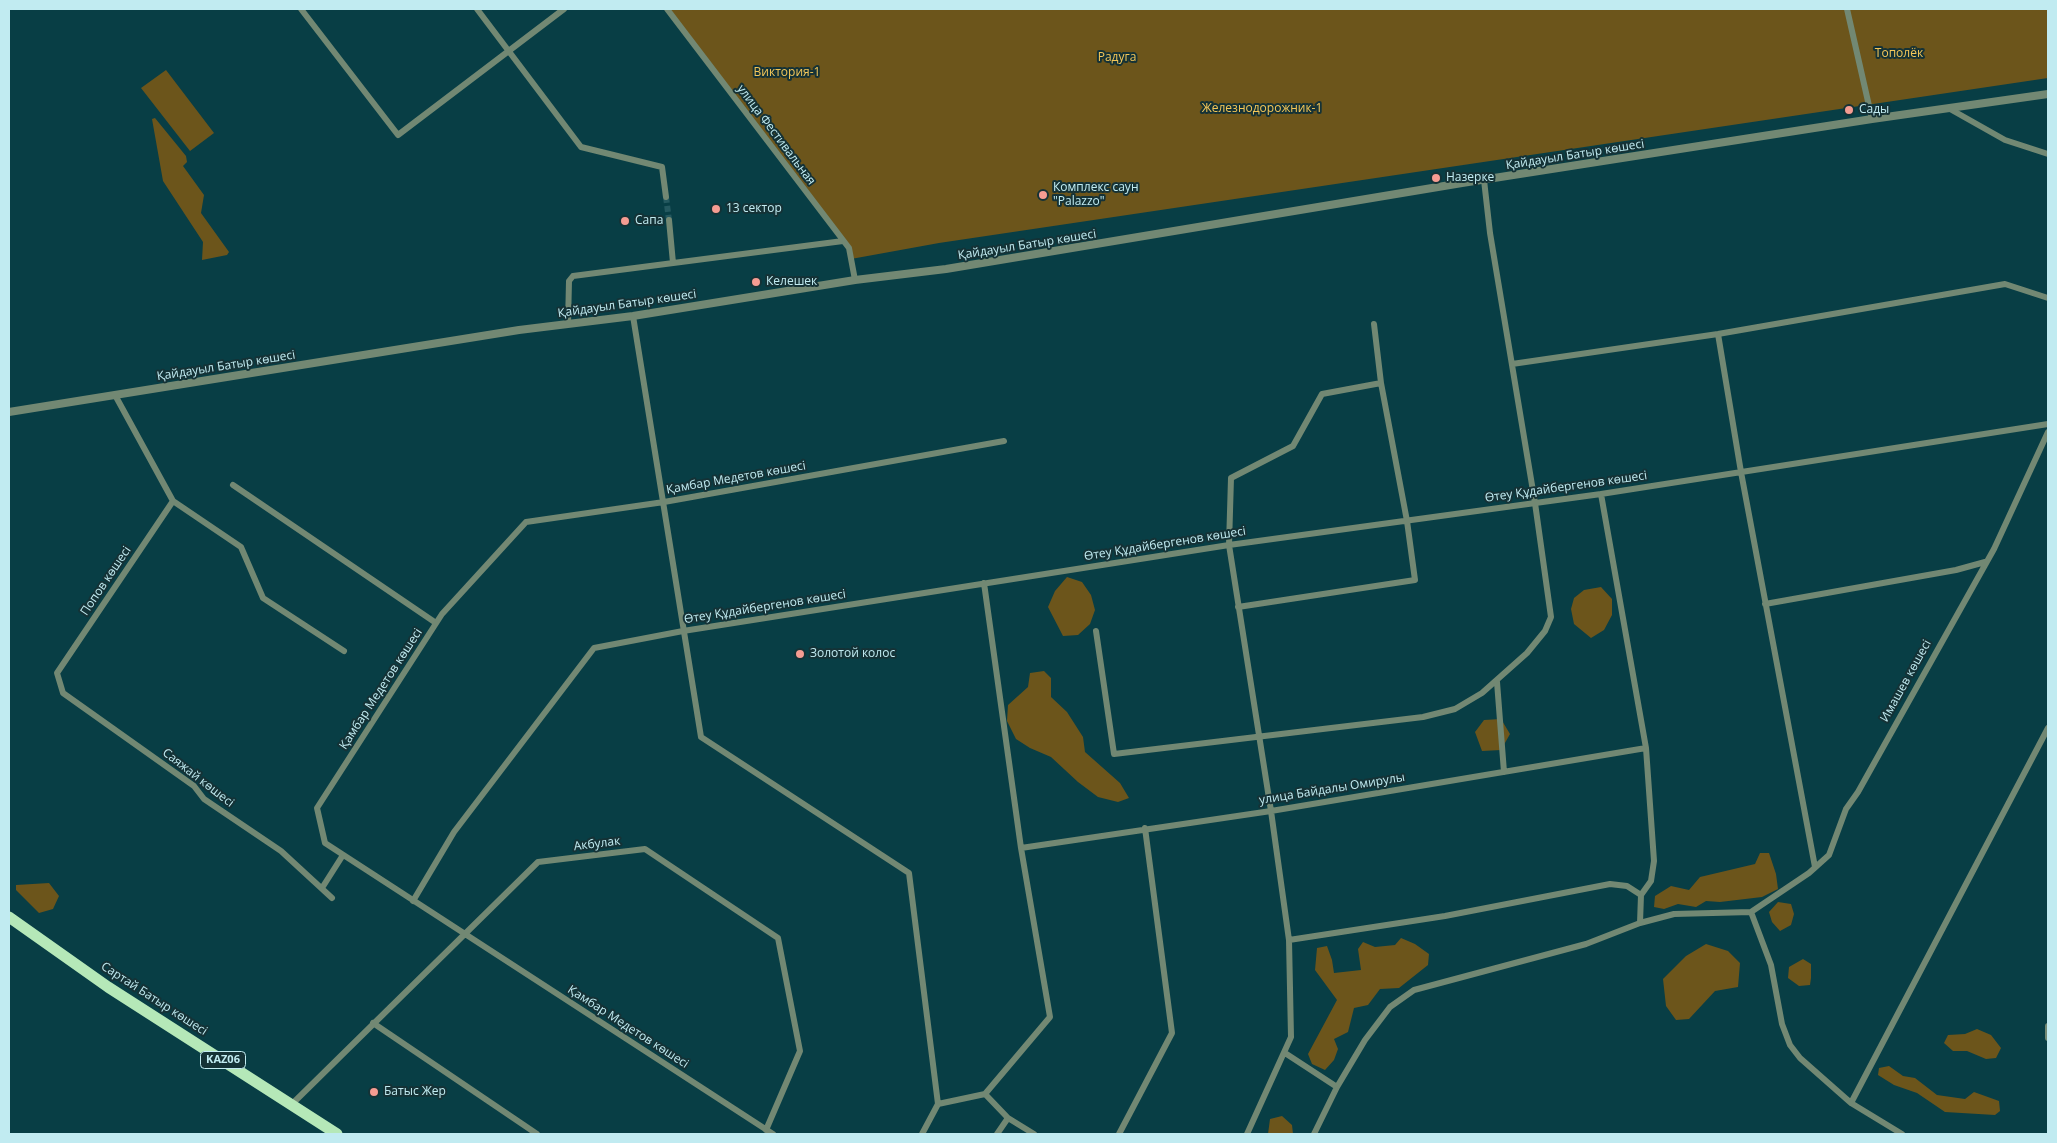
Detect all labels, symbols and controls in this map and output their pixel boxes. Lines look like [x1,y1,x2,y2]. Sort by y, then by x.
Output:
park label: Тополёк [1875,47,1923,61]
park label: Радуга [1098,51,1136,65]
park label: Виктория-1 [754,66,820,80]
street label: улица Фестивальная [734,82,818,188]
park label: Железнодорожник-1 [1202,102,1322,116]
place label: Сады [1859,103,1889,117]
marker: Сады [1843,104,1855,116]
street label: Қайдауыл Батыр көшесі [1505,137,1645,173]
place label: Назерке [1446,171,1494,185]
marker: Назерке [1430,172,1442,184]
place label: Комплекс саун "Palazzo" [1053,181,1138,209]
marker: Комплекс саун "Palazzo" [1037,189,1049,201]
place label: 13 сектор [726,202,782,216]
marker: 13 сектор [710,203,722,215]
place label: Сапа [635,214,663,228]
marker: Сапа [619,215,631,227]
street label: Қайдауыл Батыр көшесі [957,227,1097,263]
place label: Келешек [766,275,817,289]
marker: Келешек [750,276,762,288]
street label: Қайдауыл Батыр көшесі [557,287,697,321]
street label: Қайдауыл Батыр көшесі [156,348,296,384]
street label: Қамбар Медетов көшесі [665,459,807,497]
street label: Өтеу Құдайбергенов көшесі [1484,468,1648,506]
street label: Өтеу Құдайбергенов көшесі [1083,524,1247,564]
street label: Попов көшесі [78,544,134,618]
street label: Өтеу Құдайбергенов көшесі [683,587,847,627]
street label: Қамбар Медетов көшесі [336,626,426,752]
street label: Имашев көшесі [1877,637,1935,725]
place label: Золотой колос [810,647,895,661]
marker: Золотой колос [794,648,806,660]
street label: Саяжай көшесі [159,746,237,810]
street label: улица Байдалы Омирулы [1258,770,1406,808]
street label: Акбулак [573,834,621,854]
street label: Сартай Батыр көшесі [98,959,210,1039]
street label: Қамбар Медетов көшесі [565,982,691,1072]
road number: KАZ06 [200,1052,246,1068]
place label: Батыс Жер [384,1085,446,1099]
marker: Батыс Жер [368,1086,380,1098]

